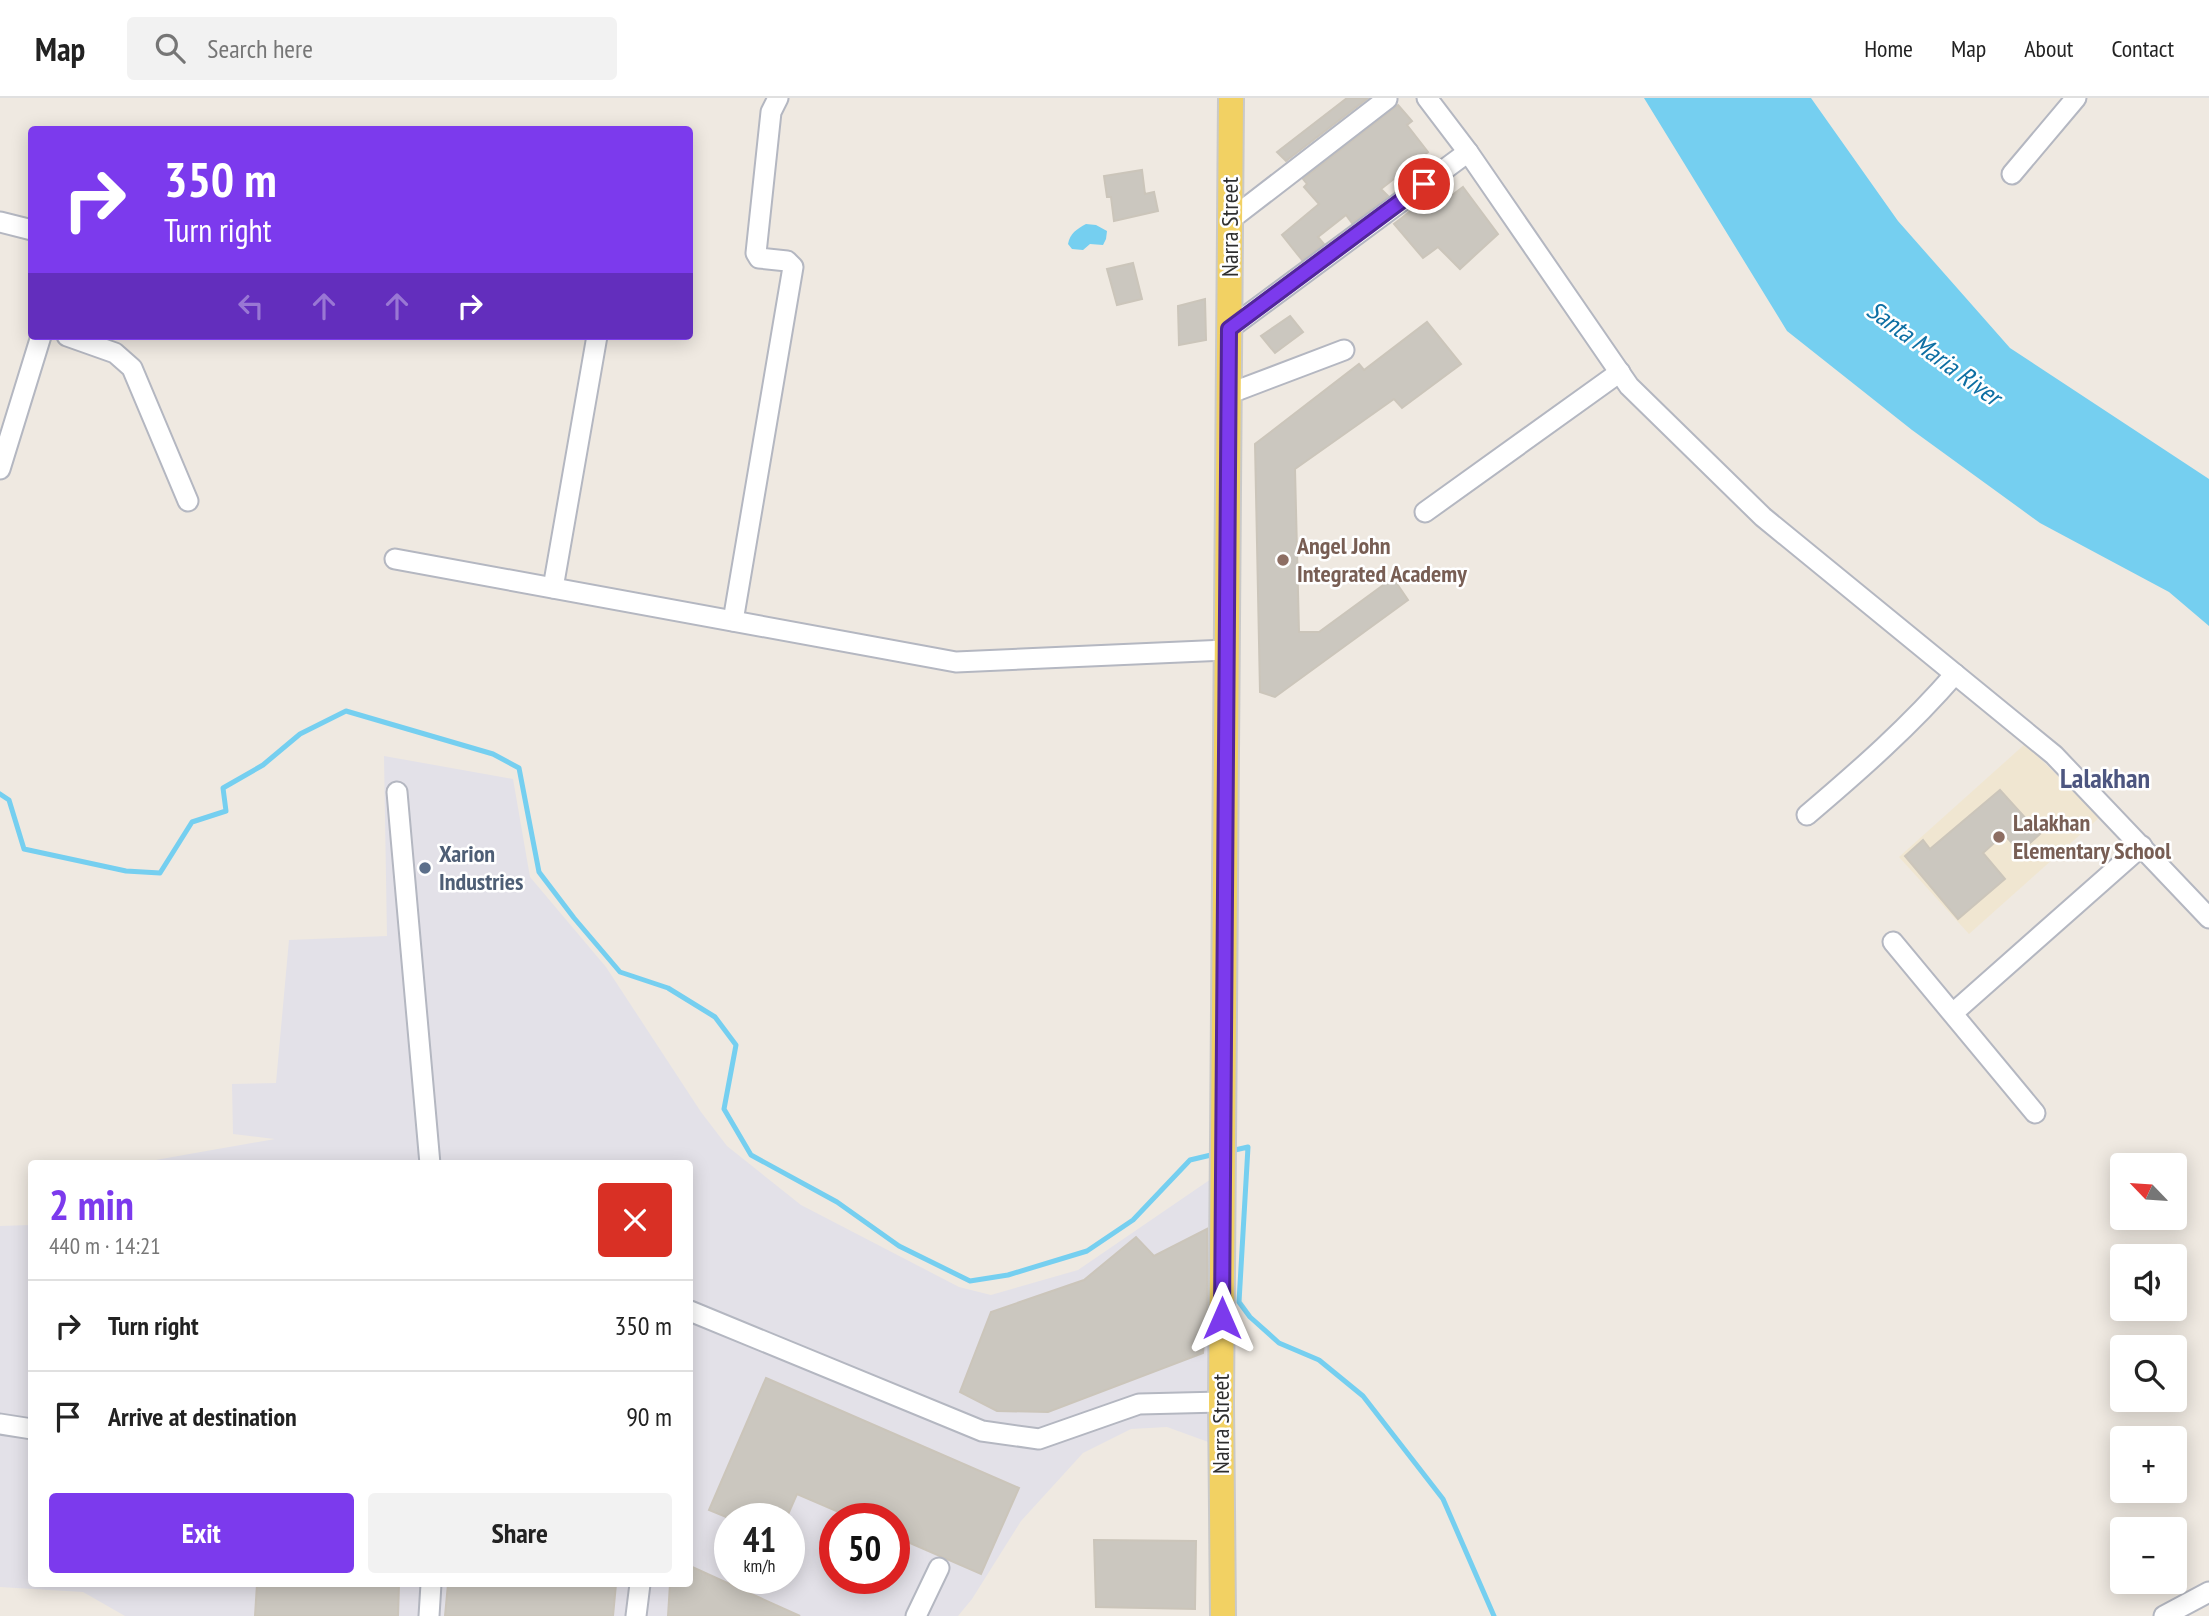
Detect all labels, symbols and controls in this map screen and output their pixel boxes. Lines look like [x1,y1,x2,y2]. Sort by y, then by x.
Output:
search box [127,17,617,80]
text: Map [35,27,85,70]
icon: search [151,29,189,67]
text: Search here [207,32,313,65]
text: Home [1864,33,1913,64]
text: Map [1951,33,1986,64]
text: About [2024,33,2073,64]
text: Contact [2111,33,2174,64]
text: 350 m [164,147,277,211]
icon: right [49,154,140,245]
pin [1394,154,1454,214]
icon: arrive [1405,165,1443,203]
street label: Narra Street [1214,177,1245,277]
text: Turn right [164,209,272,251]
icon: left [232,287,270,325]
icon: ahead [305,287,343,325]
icon: ahead [378,287,416,325]
icon: right [451,287,489,325]
water label: Santa Maria River [1861,293,2011,415]
place label: Angel John Integrated Academy [1296,530,1467,589]
marker: Angel John Integrated Academy [1275,552,1291,568]
district label: Lalakhan [2060,759,2150,796]
place label: Lalakhan Elementary School [2013,807,2171,866]
marker: Lalakhan Elementary School [1991,829,2007,845]
place label: Xarion Industries [439,838,523,897]
marker: Xarion Industries [417,860,433,876]
north arrow [2110,1153,2188,1230]
map controls [2110,1153,2187,1594]
text: 2 min [49,1177,134,1232]
button: close [598,1183,672,1257]
text: 440 m · 14:21 [49,1231,161,1260]
button: sound [2110,1244,2187,1321]
position arrow [1185,1281,1259,1355]
icon: right [49,1307,87,1345]
text: Turn right [108,1309,199,1342]
text: 350 m [614,1309,672,1342]
button: search [2110,1335,2187,1412]
street label: Narra Street [1205,1374,1236,1474]
icon: arrive [49,1398,87,1436]
text: Arrive at destination [108,1400,297,1433]
text: 90 m [626,1400,672,1433]
button: + [2110,1426,2187,1503]
button: Exit [49,1493,354,1573]
button: Share [368,1493,672,1573]
speed limit sign: 50 [819,1503,910,1594]
text: 41 [743,1516,776,1562]
button: − [2110,1517,2187,1594]
text: km/h [744,1554,775,1577]

